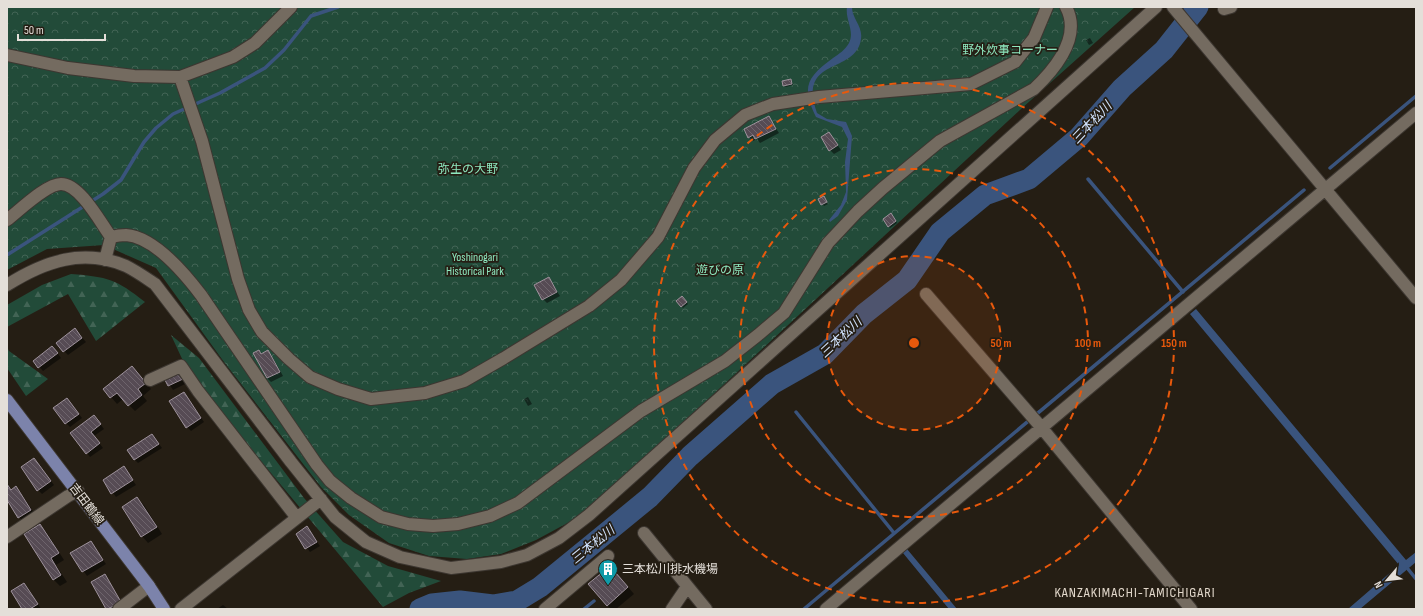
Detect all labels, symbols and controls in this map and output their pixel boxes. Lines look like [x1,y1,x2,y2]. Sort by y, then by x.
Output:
scale bar [18,16,105,42]
text: 50 m [24,23,44,38]
park label: 野外炊事コーナー [962,43,1058,58]
water label: 三本松川 [1068,97,1117,147]
park label: 弥生の大野 [438,162,498,177]
park label: Yoshinogari Historical Park [446,250,504,279]
park label: 遊びの原 [696,263,744,278]
water label: 三本松川 [816,313,867,361]
centre of rings [907,336,921,350]
text: 50 m [991,336,1011,351]
text: 100 m [1075,336,1101,351]
text: 150 m [1161,336,1187,351]
street label: 吉田鶴線 [66,481,107,528]
water label: 三本松川 [567,521,619,567]
building icon: 三本松川排水機場 [597,558,619,586]
north arrow [1367,560,1407,600]
place label: 三本松川排水機場 [622,562,718,577]
text: N [1371,579,1386,590]
district label: KANZAKIMACHI-TAMICHIGARI [1054,584,1216,601]

